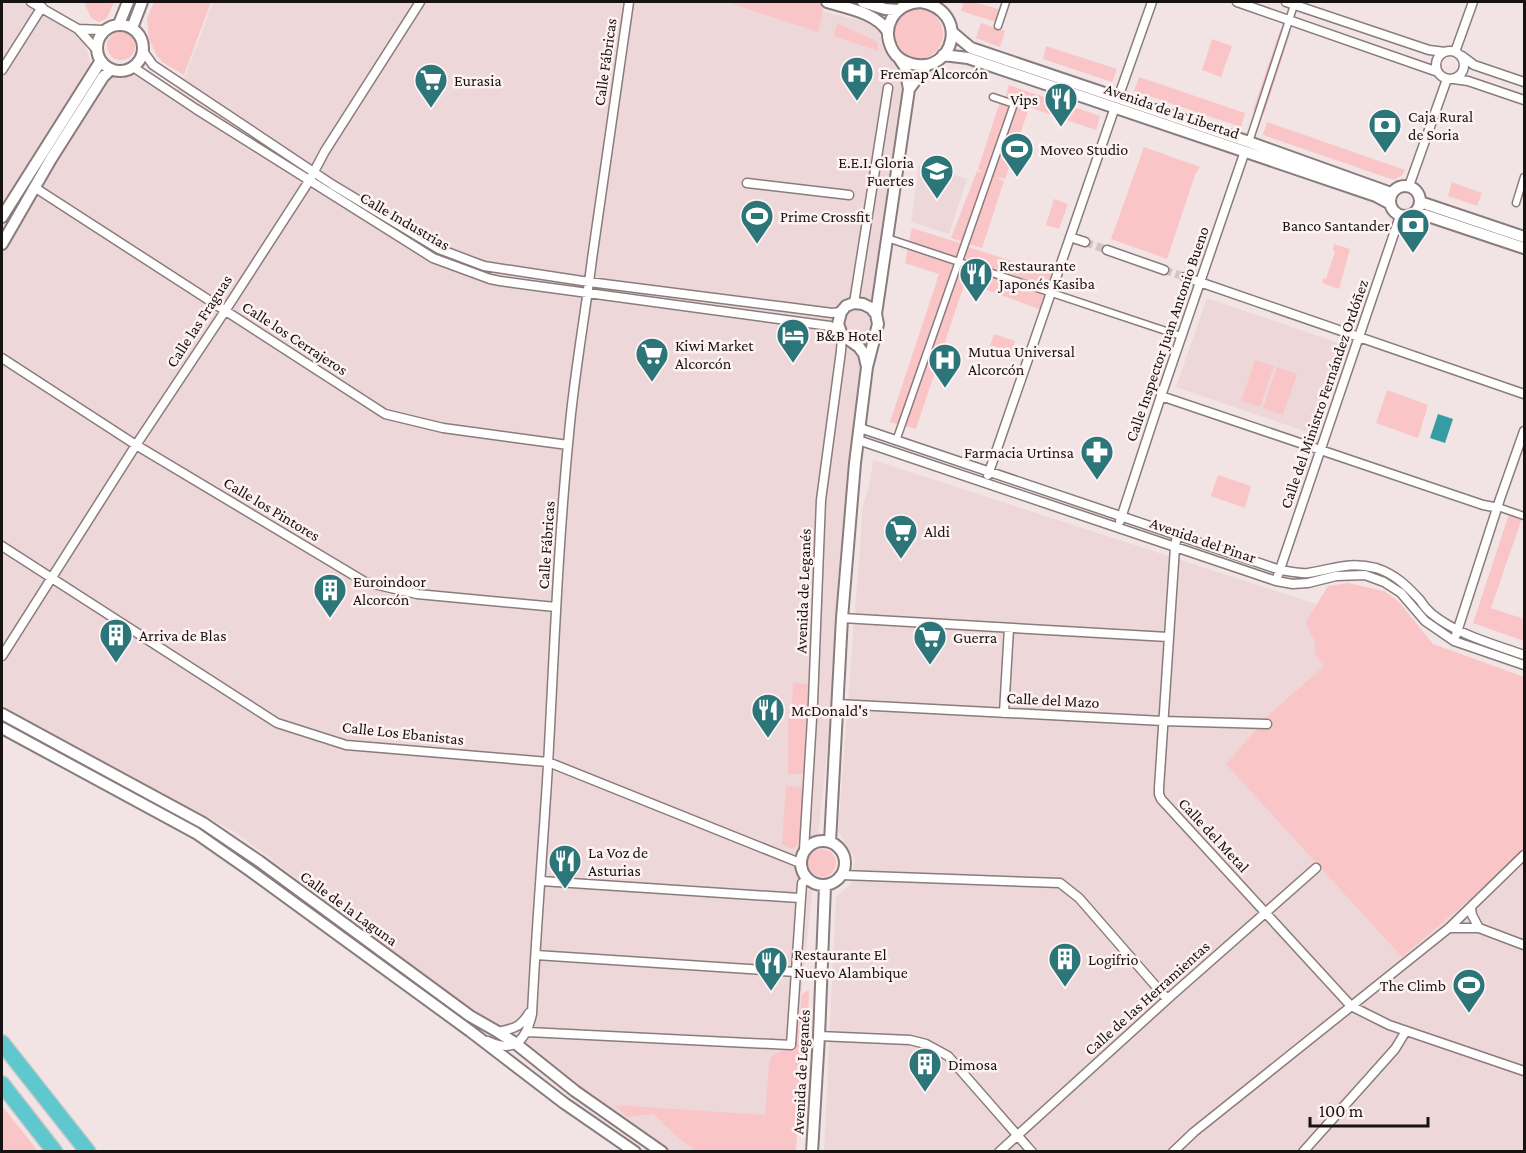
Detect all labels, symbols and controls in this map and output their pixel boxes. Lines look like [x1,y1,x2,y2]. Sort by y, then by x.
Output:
street label: Calle Fábricas [590,17,620,107]
hospital icon: Fremap Alcorcón [839,55,875,102]
supermarket icon: Eurasia [413,62,449,109]
place label: Fremap Alcorcón [880,65,988,83]
place label: Eurasia [454,72,502,89]
street label: Avenida de la Libertad [1102,80,1242,142]
restaurant icon: Vips [1043,81,1079,128]
place label: Vips [1010,91,1038,109]
bank icon: Caja Rural de Soria [1367,107,1403,154]
place label: Caja Rural de Soria [1408,108,1473,143]
sports icon: Moveo Studio [999,131,1035,178]
place label: Moveo Studio [1040,141,1128,158]
school or university icon: E.E.I. Gloria Fuertes [919,153,955,200]
place label: E.E.I. Gloria Fuertes [838,154,915,189]
street label: Calle Industrias [357,188,453,254]
sports icon: Prime Crossfit [739,198,775,245]
bank icon: Banco Santander [1395,207,1431,254]
place label: Prime Crossfit [780,208,871,225]
place label: Banco Santander [1282,217,1390,234]
street label: Calle Inspector Juan Antonio Bueno [1122,224,1213,444]
restaurant icon: Restaurante Japonés Kasiba [958,256,994,303]
place label: Restaurante Japonés Kasiba [997,257,1096,293]
street label: Calle las Fraguas [163,272,236,371]
street label: Calle del Ministro Fernández Ordóñez [1277,277,1371,511]
street label: Calle los Cerrajeros [239,298,351,379]
hotel icon: B&B Hotel [775,317,811,364]
place label: B&B Hotel [816,327,883,344]
supermarket icon: Kiwi Market Alcorcón [634,336,670,383]
place label: Kiwi Market Alcorcón [675,337,754,372]
hospital icon: Mutua Universal Alcorcón [927,342,963,389]
place label: Mutua Universal Alcorcón [968,343,1075,378]
pharmacy icon: Farmacia Urtinsa [1079,434,1115,481]
place label: Farmacia Urtinsa [964,444,1075,461]
street label: Calle los Pintores [221,474,323,544]
street label: Calle Fábricas [534,500,558,590]
supermarket icon: Aldi [883,513,919,560]
street label: Avenida del Pinar [1148,514,1259,566]
place label: Aldi [924,523,950,540]
street label: Avenida de Leganés [792,528,815,654]
building icon: Euroindoor Alcorcón [312,572,348,619]
place label: Euroindoor Alcorcón [353,573,426,608]
building icon: Arriva de Blas [98,617,134,664]
supermarket icon: Guerra [912,619,948,666]
place label: Arriva de Blas [139,627,226,644]
place label: Guerra [953,629,998,646]
street label: Calle del Mazo [1006,689,1100,711]
restaurant icon: McDonald's [750,692,786,739]
place label: McDonald's [791,702,868,719]
street label: Calle Los Ebanistas [341,718,465,748]
street label: Calle del Metal [1175,794,1253,876]
restaurant icon: La Voz de Asturias [547,843,583,890]
place label: La Voz de Asturias [588,844,648,879]
street label: Calle de la Laguna [297,867,401,950]
street label: Calle de las Herramientas [1081,937,1213,1059]
building icon: Logifrio [1047,941,1083,988]
restaurant icon: Restaurante El Nuevo Alambique [753,945,789,992]
place label: Restaurante El Nuevo Alambique [794,946,908,982]
place label: Logifrio [1088,951,1138,969]
sports icon: The Climb [1451,967,1487,1014]
place label: The Climb [1380,977,1446,994]
street label: Avenida de Leganés [789,1009,814,1135]
building icon: Dimosa [907,1046,943,1093]
place label: Dimosa [948,1056,998,1073]
scale bar [1310,1090,1428,1128]
text: 100 m [1319,1101,1364,1121]

